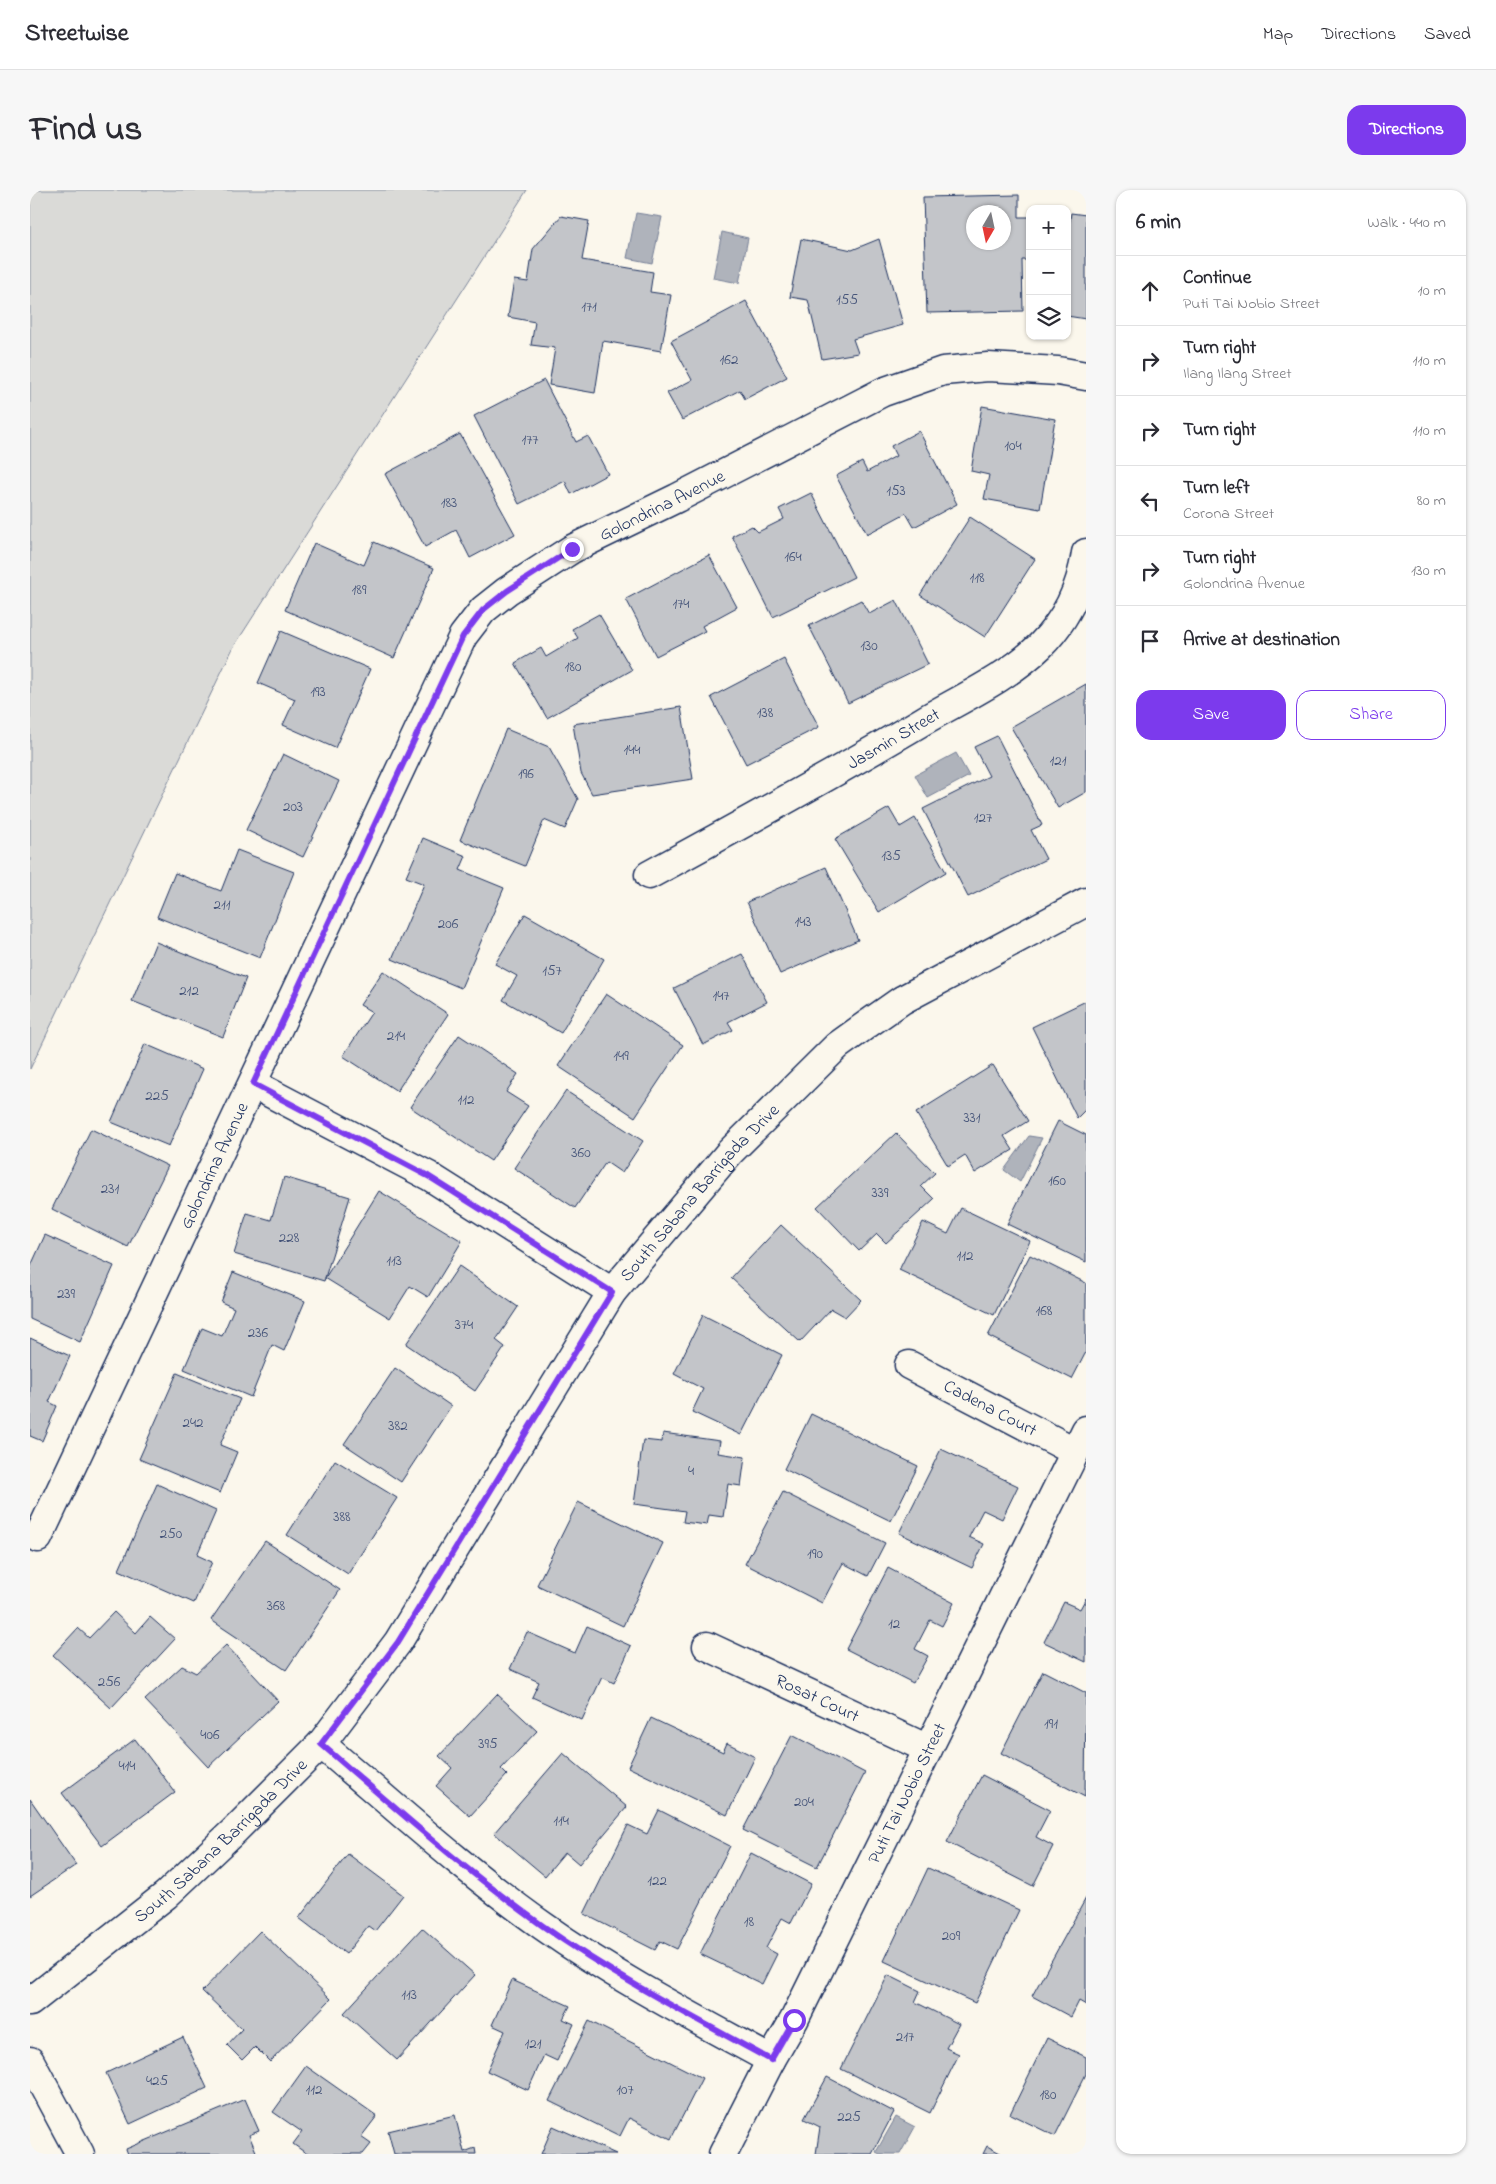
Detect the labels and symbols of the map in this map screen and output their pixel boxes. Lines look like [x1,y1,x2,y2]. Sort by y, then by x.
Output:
north arrow [966,205,1011,250]
house number: 155 [836,289,858,311]
house number: 171 [581,296,597,318]
house number: 162 [720,349,739,371]
house number: 177 [521,429,539,451]
house number: 104 [1004,435,1022,457]
street label: Golondrina Avenue [595,464,731,549]
house number: 153 [886,480,906,502]
house number: 183 [441,492,457,514]
route end [561,538,584,561]
house number: 164 [784,546,802,568]
house number: 118 [969,567,985,589]
house number: 189 [352,579,367,601]
house number: 174 [672,593,690,615]
house number: 130 [860,635,878,657]
house number: 180 [565,656,582,678]
house number: 193 [310,681,326,703]
house number: 138 [757,702,774,724]
street label: Jasmin Street [843,703,945,777]
house number: 144 [623,739,641,761]
house number: 121 [1050,750,1067,772]
house number: 196 [518,763,534,785]
house number: 203 [283,796,303,818]
house number: 127 [974,807,992,829]
house number: 135 [881,845,901,867]
house number: 211 [214,894,231,916]
house number: 143 [794,911,812,933]
house number: 206 [438,913,459,935]
house number: 157 [542,960,562,982]
house number: 212 [179,980,199,1002]
house number: 147 [712,985,730,1007]
house number: 214 [387,1025,405,1047]
house number: 149 [613,1045,629,1067]
house number: 225 [145,1085,169,1107]
house number: 112 [458,1089,475,1111]
street label: Golondrina Avenue [174,1098,257,1234]
street label: South Sabana Barrigada Drive [615,1098,787,1288]
house number: 331 [963,1107,981,1129]
house number: 360 [571,1142,591,1164]
house number: 160 [1048,1170,1066,1192]
house number: 231 [101,1178,119,1200]
house number: 339 [872,1182,889,1204]
house number: 228 [279,1227,300,1249]
house number: 112 [957,1245,974,1267]
house number: 113 [386,1250,402,1272]
house number: 239 [57,1283,76,1305]
house number: 168 [1036,1300,1053,1322]
house number: 374 [455,1314,473,1336]
house number: 236 [248,1322,269,1344]
street label: Cadena Court [938,1374,1041,1444]
house number: 242 [182,1412,204,1434]
house number: 382 [388,1415,408,1437]
house number: 4 [688,1460,694,1482]
house number: 388 [333,1506,351,1528]
house number: 250 [160,1523,183,1545]
house number: 190 [807,1543,823,1565]
house number: 368 [267,1595,286,1617]
house number: 12 [888,1613,901,1635]
street label: Rosat Court [770,1669,863,1730]
house number: 256 [98,1671,121,1693]
house number: 191 [1044,1713,1058,1735]
street label: Puti Tai Nobio Street [862,1719,954,1869]
house number: 406 [200,1724,220,1746]
house number: 395 [478,1733,498,1755]
street label: South Sabana Barrigada Drive [129,1753,315,1930]
house number: 414 [118,1755,136,1777]
house number: 204 [794,1791,814,1813]
house number: 114 [553,1810,569,1832]
house number: 122 [647,1870,667,1892]
house number: 18 [744,1911,755,1933]
house number: 209 [942,1925,961,1947]
house number: 113 [401,1984,417,2006]
route start [783,2009,806,2032]
house number: 217 [896,2026,914,2048]
house number: 121 [525,2033,542,2055]
house number: 425 [146,2070,169,2092]
house number: 112 [306,2079,323,2101]
house number: 107 [616,2079,634,2101]
house number: 180 [1040,2084,1057,2106]
house number: 225 [837,2106,861,2128]

